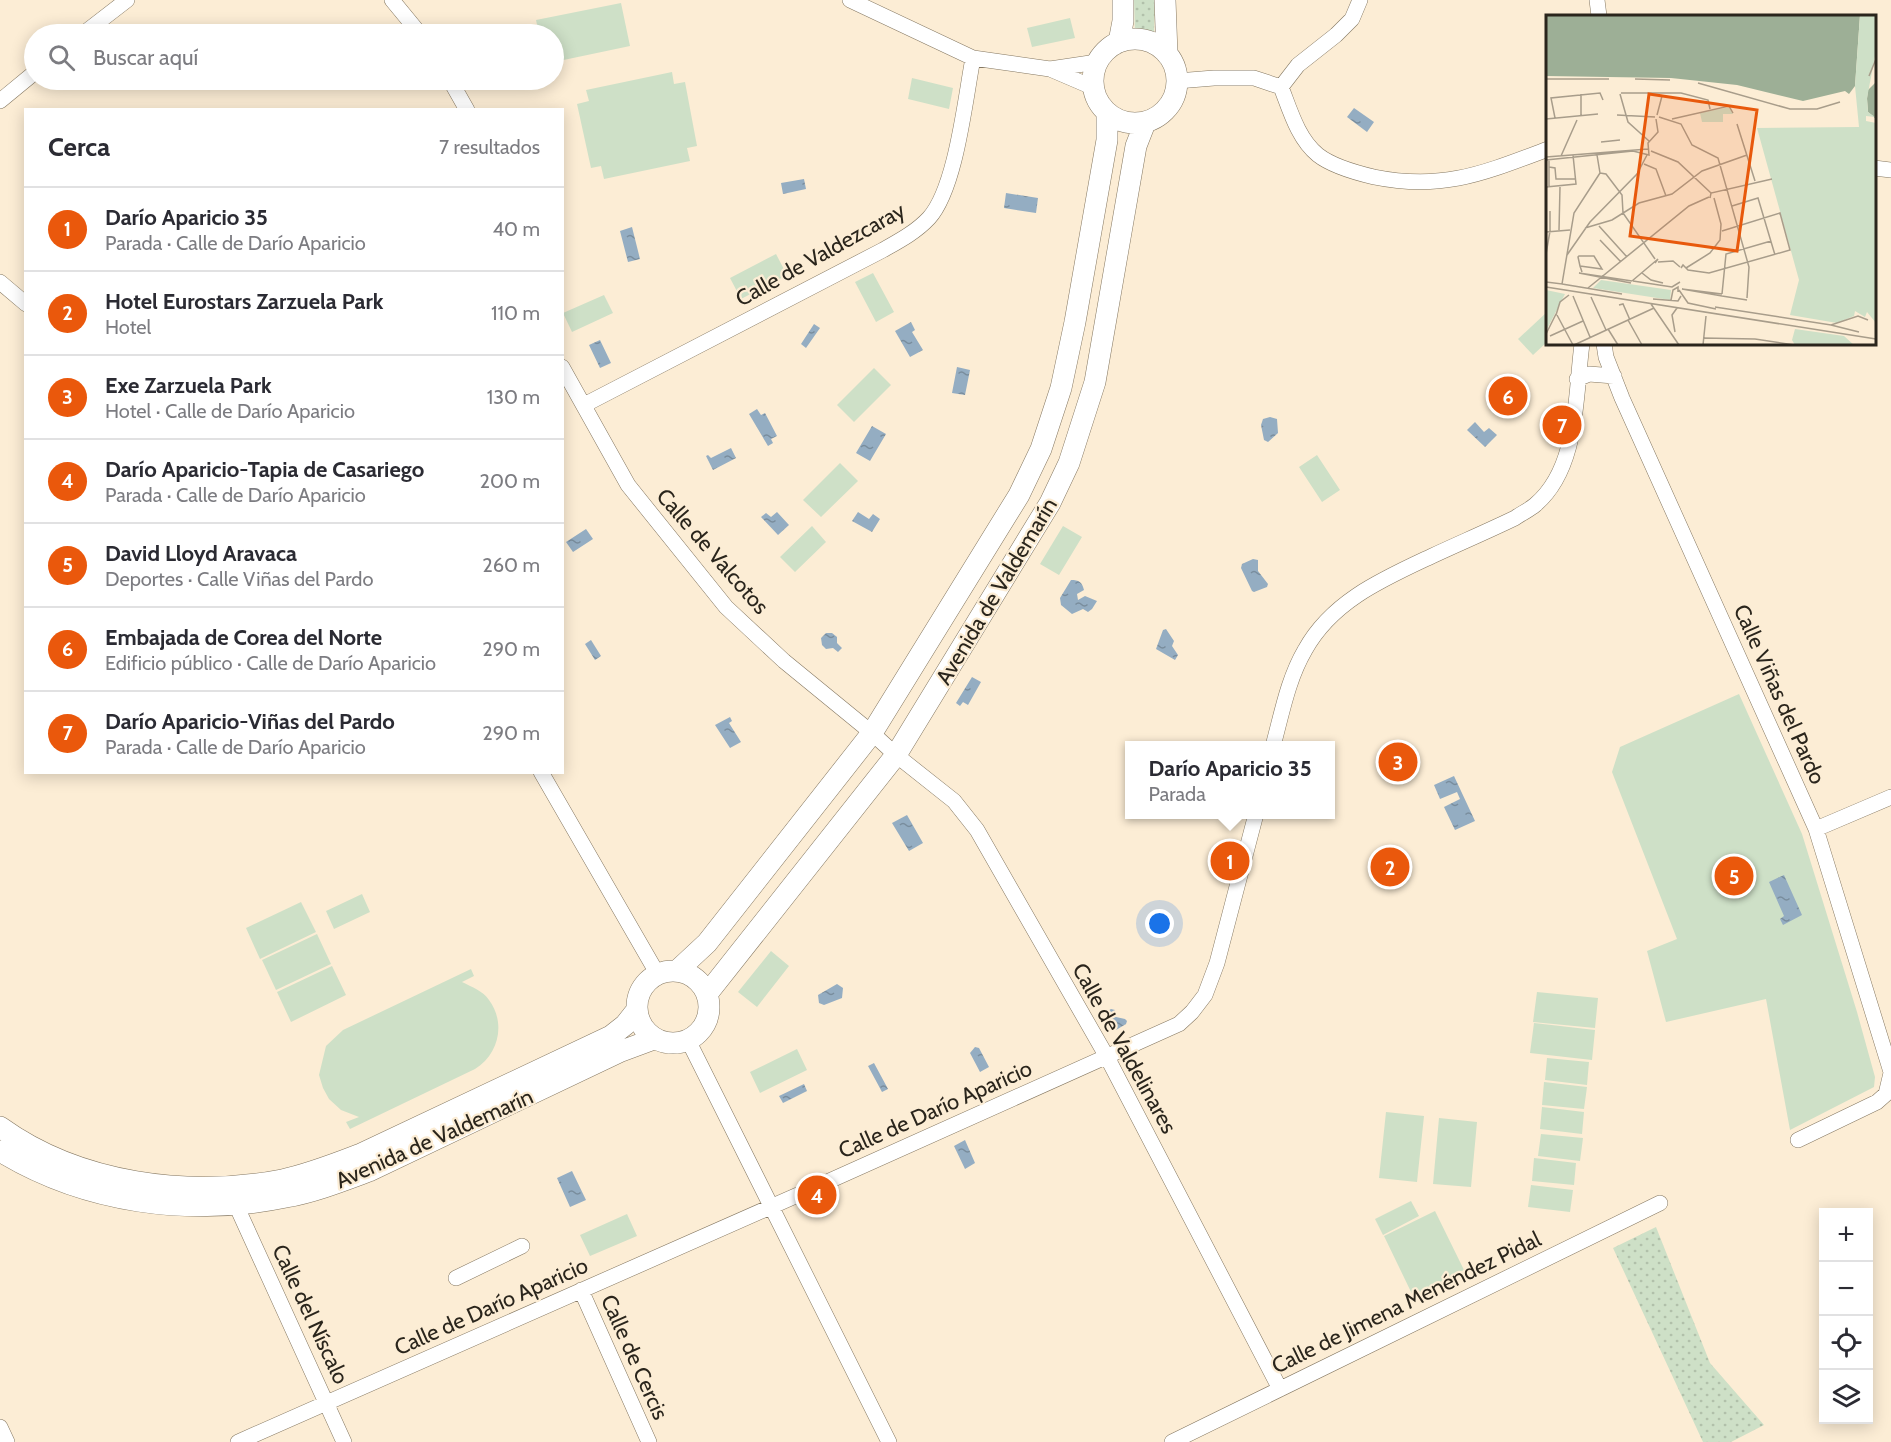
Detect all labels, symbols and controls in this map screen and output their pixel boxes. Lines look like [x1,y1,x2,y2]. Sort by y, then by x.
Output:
inset map [1546,15,1876,345]
search box [24,24,564,90]
icon: search [45,41,78,74]
text: Buscar aquí [93,44,198,71]
text: Cerca [48,131,110,163]
text: 7 resultados [439,135,540,159]
street label: Calle de Valdezcaray [731,197,910,312]
text: Darío Aparicio 35 [105,204,268,231]
text: 1 [64,217,71,241]
text: 40 m [492,217,540,241]
text: Parada · Calle de Darío Aparicio [105,231,366,255]
text: Hotel Eurostars Zarzuela Park [105,288,383,315]
text: 2 [62,301,73,325]
text: 110 m [491,301,540,325]
text: Hotel [105,315,151,339]
text: Exe Zarzuela Park [105,372,272,399]
pin: 6 [1488,374,1528,418]
text: 3 [62,385,73,409]
text: 130 m [487,385,540,409]
text: Hotel · Calle de Darío Aparicio [105,399,355,423]
pin: 7 [1542,402,1582,448]
text: Darío Aparicio-Tapia de Casariego [105,456,424,483]
text: 4 [61,469,74,493]
text: 200 m [480,469,540,493]
text: Parada · Calle de Darío Aparicio [105,483,366,507]
street label: Calle de Valcotos [651,483,774,620]
street label: Avenida de Valdemarín [930,493,1063,690]
text: David Lloyd Aravaca [105,540,297,567]
text: 5 [62,553,73,577]
text: 260 m [482,553,540,577]
text: Deportes · Calle Viñas del Pardo [105,567,373,591]
street label: Calle Viñas del Pardo [1728,600,1831,788]
text: Embajada de Corea del Norte [105,624,382,651]
text: 6 [62,637,73,661]
text: 290 m [482,637,540,661]
text: Edificio público · Calle de Darío Aparicio [105,651,436,675]
text: Darío Aparicio-Viñas del Pardo [105,708,395,735]
text: 7 [62,721,73,745]
text: 290 m [482,721,540,745]
text: Parada · Calle de Darío Aparicio [105,735,366,759]
pin: 3 [1378,740,1418,784]
popup [1125,741,1335,819]
text: Darío Aparicio 35 [1149,755,1311,782]
text: Parada [1149,782,1206,806]
pin: 1 [1210,838,1250,884]
pin: 2 [1370,844,1410,890]
pin: 5 [1714,854,1754,898]
your location [1145,909,1174,938]
street label: Calle de Valdelinares [1067,958,1183,1138]
street label: Calle de Darío Aparicio [834,1055,1036,1164]
street label: Avenida de Valdemarín [331,1083,537,1194]
pin: 4 [798,1172,836,1218]
map controls [1819,1208,1873,1424]
button: + [1819,1208,1873,1262]
street label: Calle de Jimena Menéndez Pidal [1267,1225,1546,1379]
street label: Calle del Níscalo [266,1240,355,1388]
street label: Calle de Darío Aparicio [390,1252,592,1361]
button: − [1819,1262,1873,1316]
street label: Calle de Cercis [595,1291,674,1424]
button: locate [1819,1316,1873,1370]
button: layers [1819,1370,1873,1424]

